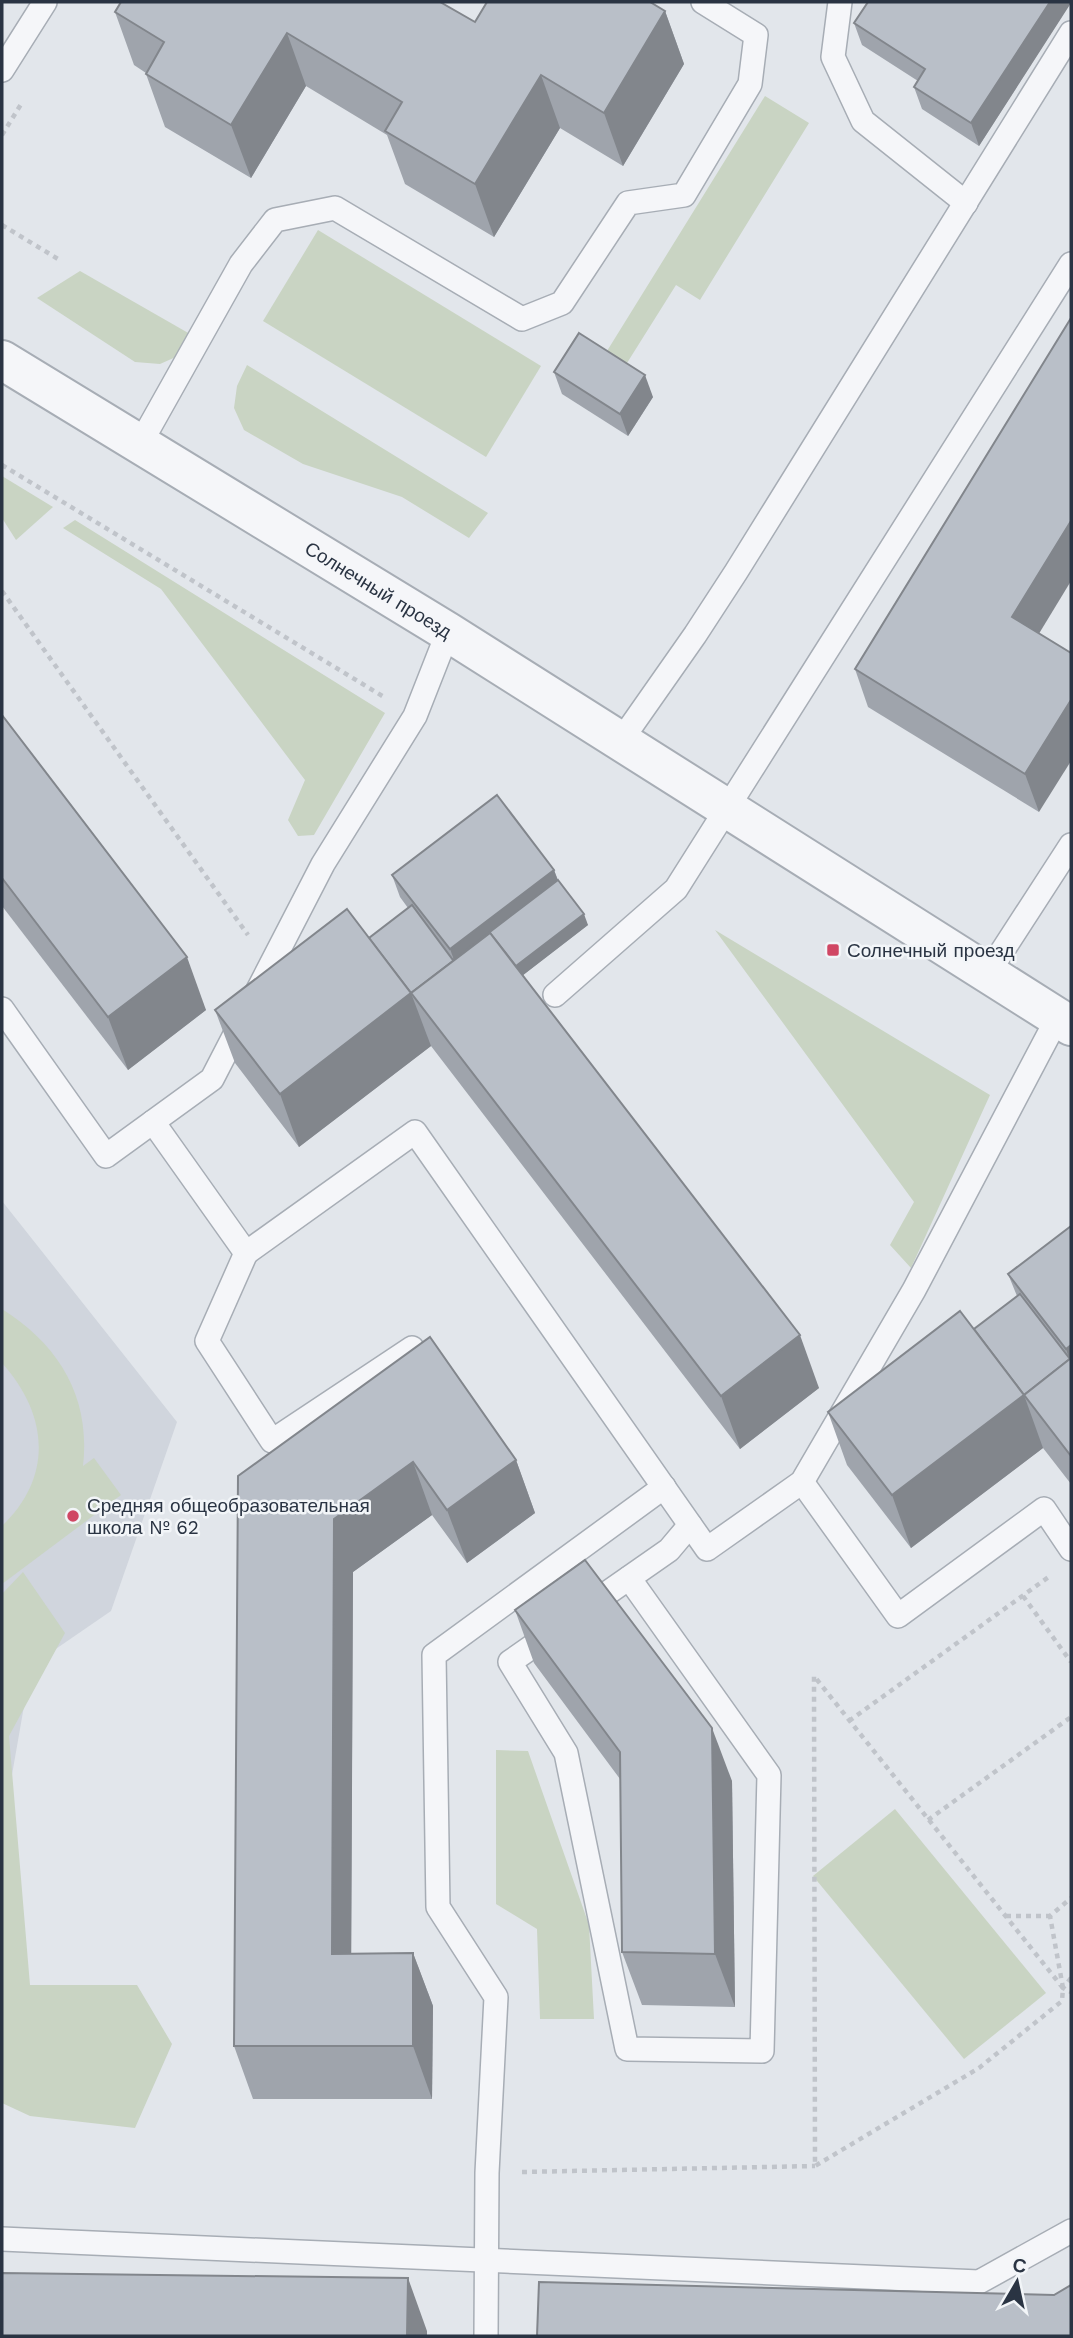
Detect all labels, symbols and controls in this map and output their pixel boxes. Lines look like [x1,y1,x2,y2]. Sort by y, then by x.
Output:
street label: Солнечный проезд [301,536,456,643]
place label: Солнечный проезд [847,939,1014,962]
marker: Солнечный проезд [825,942,841,958]
place label: Средняя общеобразовательная школа № 62 [87,1494,370,1539]
marker: Средняя общеобразовательная школа № 62 [65,1508,81,1524]
north arrow [982,2247,1052,2317]
text: С [1011,2253,1028,2278]

